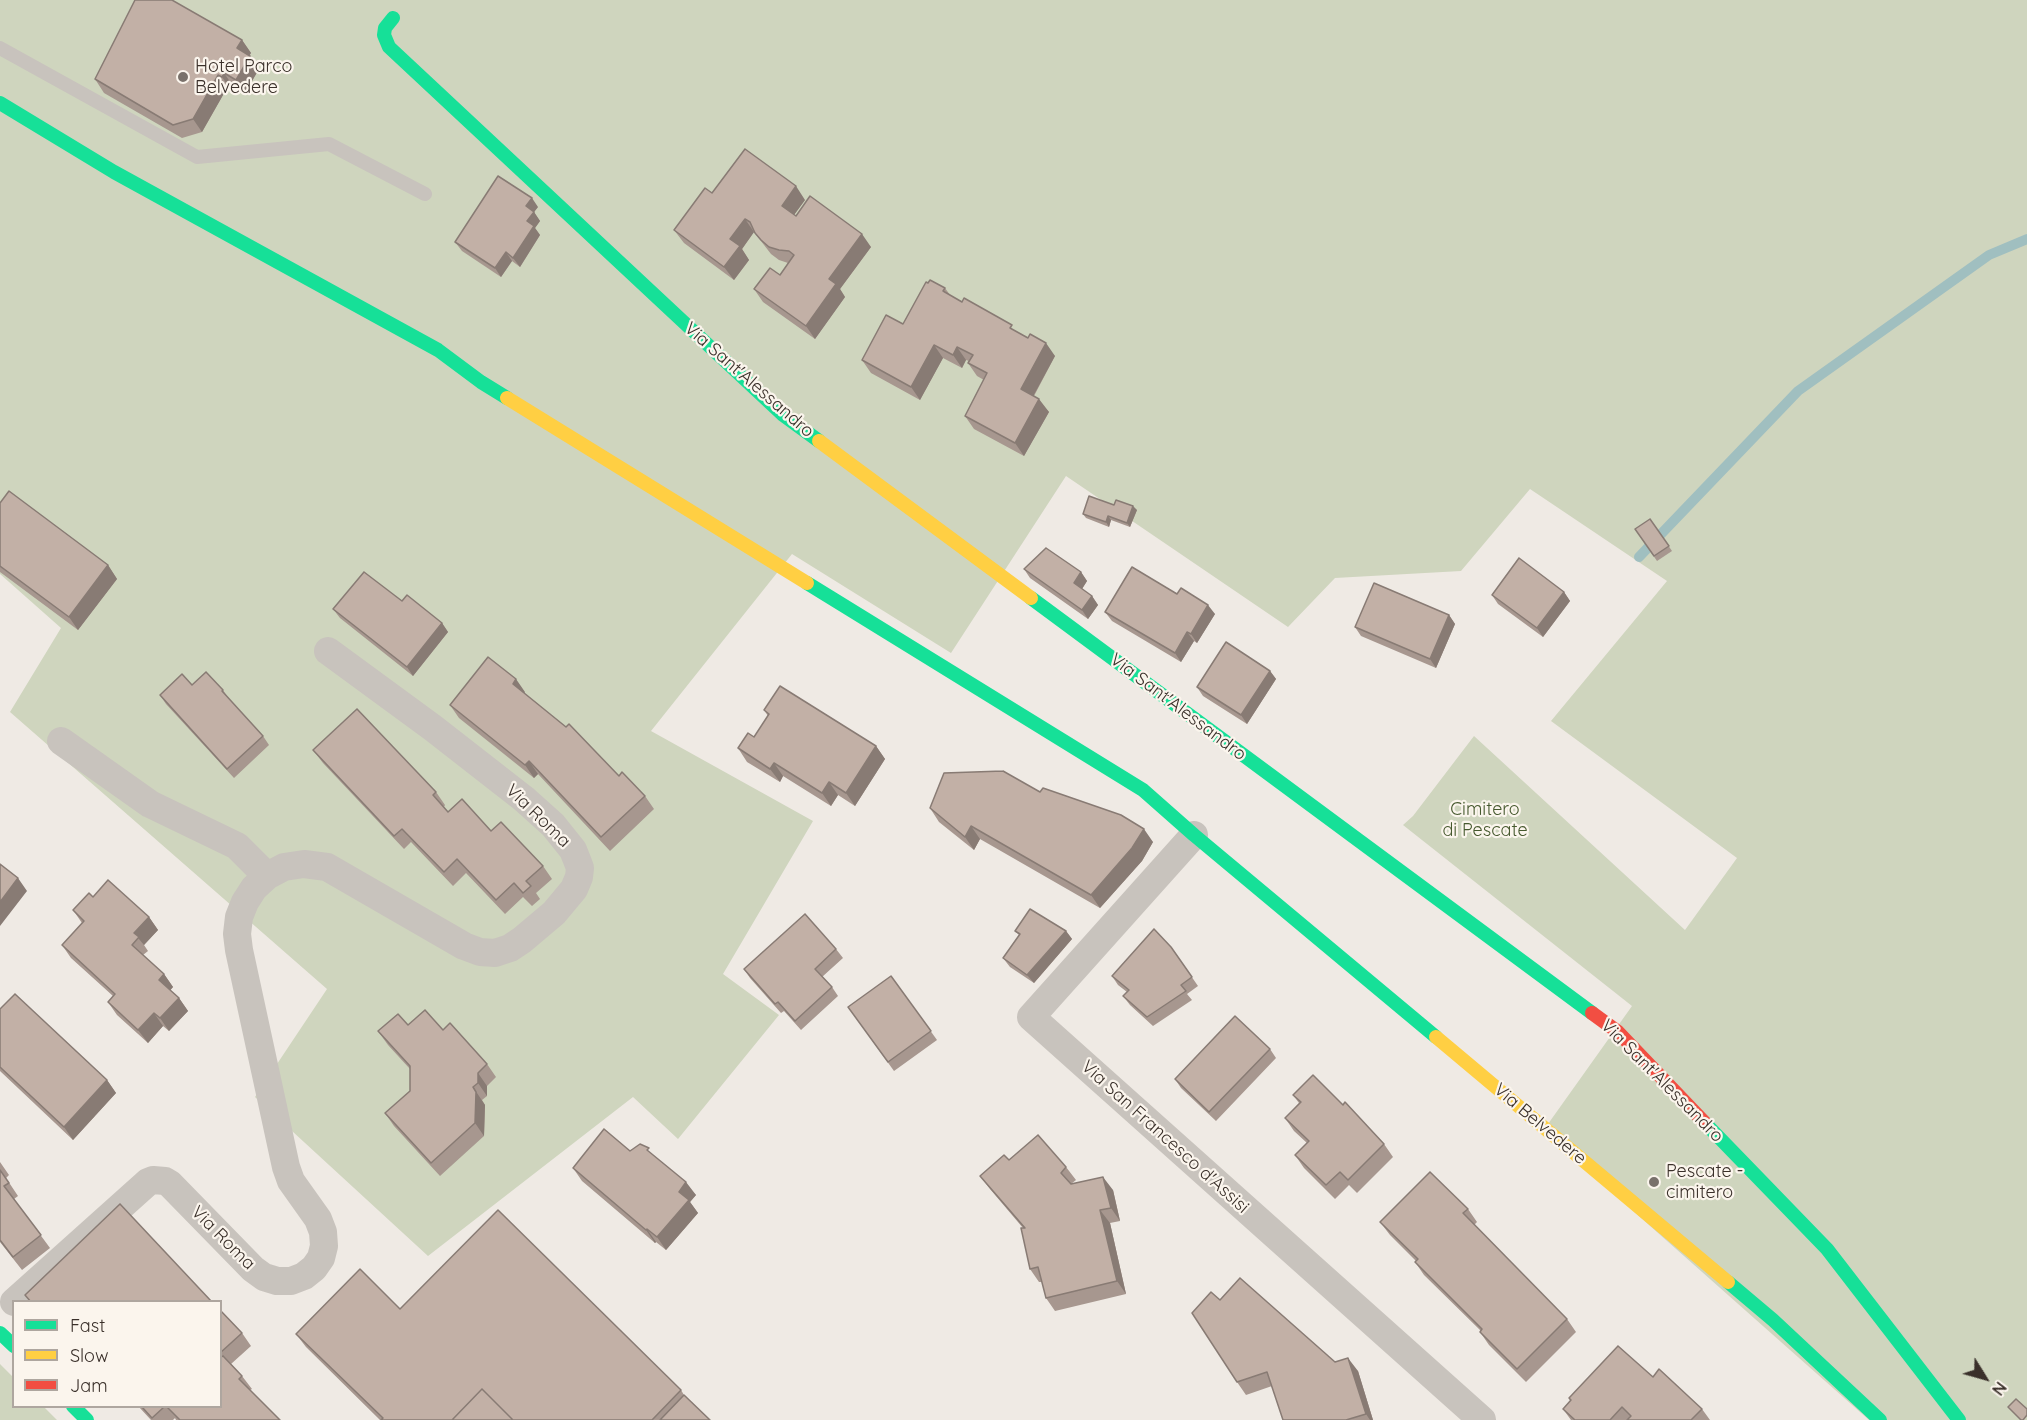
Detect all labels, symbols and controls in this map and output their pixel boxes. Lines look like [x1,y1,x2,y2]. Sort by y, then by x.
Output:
place label: Hotel Parco Belvedere [195,56,292,98]
marker: Hotel Parco Belvedere [176,70,190,84]
street label: Via Sant'Alessandro [680,318,818,442]
street label: Via Sant'Alessandro [1106,649,1250,765]
street label: Via Roma [501,780,575,852]
park label: Cimitero di Pescate [1442,799,1528,842]
street label: Via Sant'Alessandro [1596,1015,1728,1147]
street label: Via San Francesco d'Assisi [1077,1056,1253,1218]
street label: Via Belvedere [1489,1079,1591,1169]
place label: Pescate - cimitero [1666,1161,1744,1204]
marker: Pescate - cimitero [1647,1175,1661,1189]
street label: Via Roma [186,1201,260,1275]
legend [12,1300,222,1408]
text: Fast [70,1314,105,1337]
text: Slow [70,1344,108,1367]
north arrow [1955,1348,2015,1408]
text: Jam [70,1374,108,1397]
text: N [1988,1378,2011,1400]

